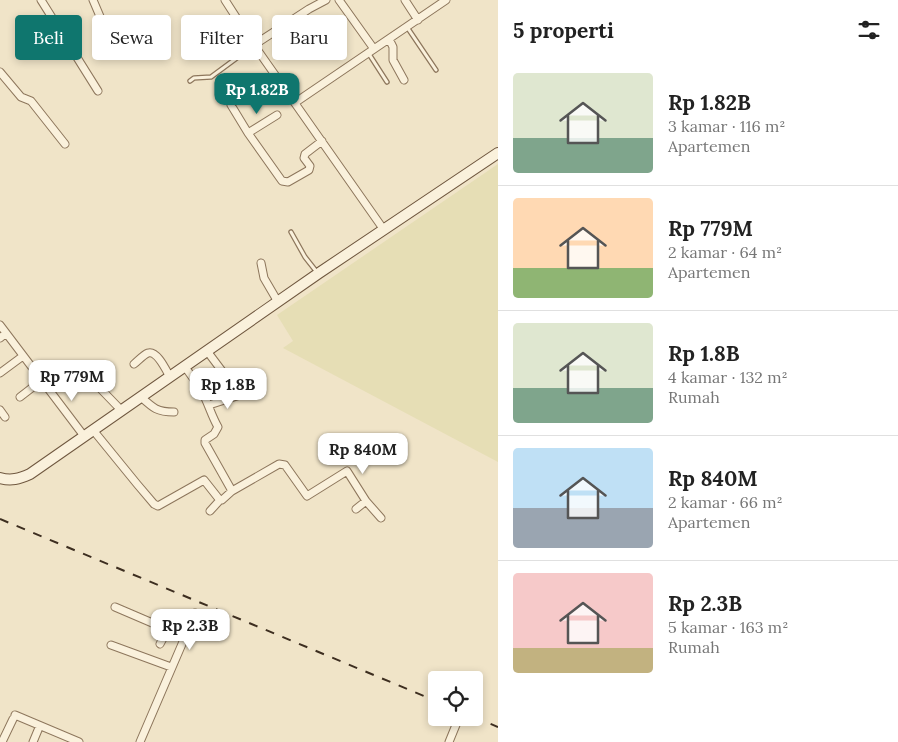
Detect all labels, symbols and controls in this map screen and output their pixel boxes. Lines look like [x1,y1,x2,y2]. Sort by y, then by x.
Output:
chip: Beli [15,15,82,60]
chip: Sewa [92,15,171,60]
chip: Filter [181,15,262,60]
chip: Baru [272,15,347,60]
icon: filters [855,16,883,44]
text: 5 properti [513,17,614,44]
pin: Rp 1.82B [205,72,309,115]
text: Rp 1.82B [225,79,289,99]
text: Rp 1.82B [668,89,751,116]
icon: home [553,93,613,153]
text: 3 kamar · 116 m² [668,116,785,136]
text: Apartemen [668,136,750,156]
text: Rp 779M [668,215,753,242]
icon: home [553,218,613,278]
text: 2 kamar · 64 m² [668,242,782,262]
text: Apartemen [668,262,750,282]
text: Rp 1.8B [668,340,740,367]
icon: home [553,343,613,403]
pin: Rp 779M [26,360,118,402]
text: Rp 779M [40,366,104,386]
text: 4 kamar · 132 m² [668,367,788,387]
pin: Rp 1.8B [182,368,274,410]
text: Rp 1.8B [201,374,255,394]
text: Rumah [668,387,720,407]
pin: Rp 840M [317,432,409,475]
text: Rp 840M [329,439,397,459]
text: Rp 840M [668,465,758,492]
icon: home [553,468,613,528]
text: 2 kamar · 66 m² [668,492,783,512]
text: Apartemen [668,512,750,532]
text: Rp 2.3B [668,590,742,617]
icon: home [553,593,613,653]
pin: Rp 2.3B [144,608,236,651]
text: Rp 2.3B [162,615,218,635]
text: 5 kamar · 163 m² [668,617,788,637]
text: Rumah [668,637,720,657]
map controls [428,671,483,726]
button: locate [428,671,483,726]

